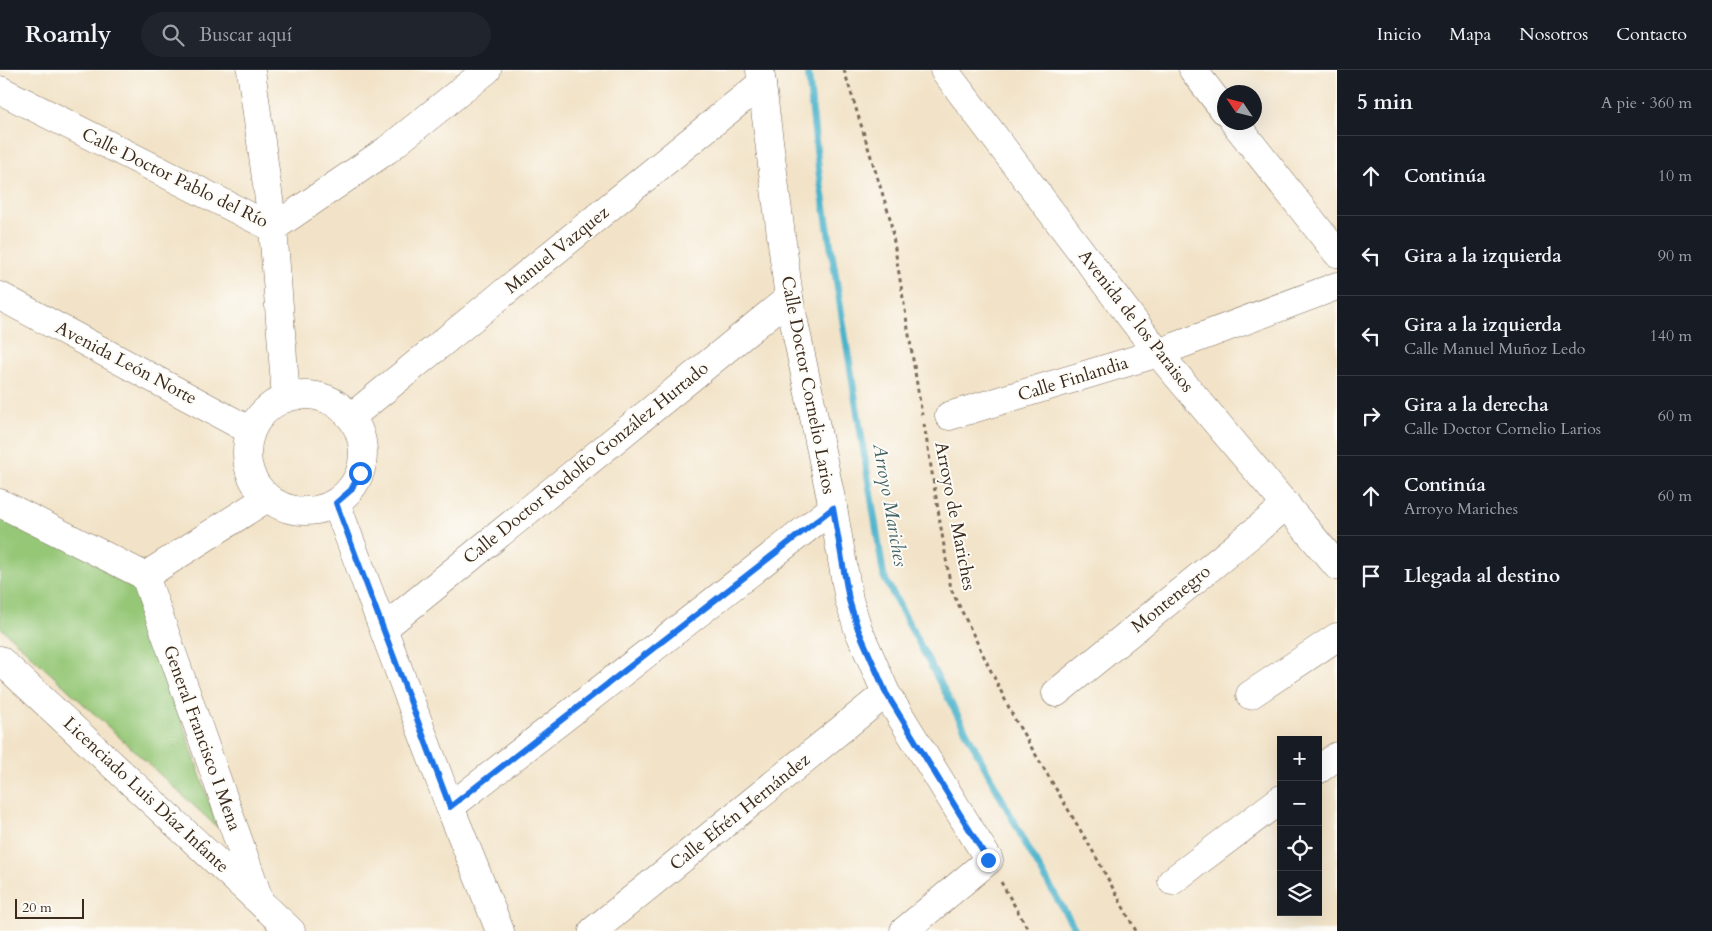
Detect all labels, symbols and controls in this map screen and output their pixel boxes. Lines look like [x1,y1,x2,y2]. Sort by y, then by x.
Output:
search box [141,12,491,57]
text: Roamly [25,18,111,51]
icon: search [159,21,187,49]
text: Buscar aquí [199,22,292,48]
text: Inicio [1377,22,1421,47]
text: Mapa [1449,22,1491,47]
text: Nosotros [1519,22,1588,47]
text: Contacto [1616,22,1687,47]
north arrow [1217,85,1262,130]
text: 5 min [1357,88,1413,117]
text: A pie · 360 m [1601,92,1692,114]
street label: Calle Doctor Pablo del Río [78,122,273,234]
icon: ahead [1357,162,1385,190]
text: Continúa [1404,163,1486,189]
text: 10 m [1658,165,1692,187]
street label: Manuel Vazquez [500,200,614,300]
icon: left [1357,242,1385,270]
text: Gira a la izquierda [1404,243,1562,269]
street label: Avenida de los Paraisos [1072,244,1200,398]
text: 90 m [1658,245,1692,267]
street label: Calle Doctor Cornelio Larios [775,274,841,496]
text: Gira a la izquierda [1404,312,1562,338]
street label: Avenida León Norte [51,315,201,411]
icon: left [1357,322,1385,350]
text: 140 m [1650,325,1692,347]
text: Calle Manuel Muñoz Ledo [1404,338,1586,360]
street label: Calle Finlandia [1015,350,1131,408]
street label: Calle Doctor Rodolfo González Hurtado [458,356,714,570]
text: Gira a la derecha [1404,392,1549,418]
icon: right [1357,402,1385,430]
text: 60 m [1658,405,1692,427]
text: Calle Doctor Cornelio Larios [1404,418,1601,440]
water label: Arroyo Mariches [866,440,914,569]
street label: Arroyo de Mariches [928,440,982,592]
route start [349,462,372,485]
text: Continúa [1404,472,1486,498]
icon: ahead [1357,482,1385,510]
text: 60 m [1658,485,1692,507]
text: Arroyo Mariches [1404,498,1518,520]
street label: Montenegro [1126,559,1216,639]
icon: arrive [1357,562,1385,590]
text: Llegada al destino [1404,563,1560,589]
street label: General Francisco I Mena [157,642,247,834]
street label: Licenciado Luis Díaz Infante [58,711,234,879]
map controls [1277,736,1322,916]
button: + [1277,736,1322,781]
street label: Calle Efrén Hernández [665,748,815,876]
button: − [1277,781,1322,826]
button: locate [1277,826,1322,871]
route end [977,849,1000,872]
button: layers [1277,871,1322,916]
scale bar [15,896,84,919]
text: 20 m [22,898,52,917]

